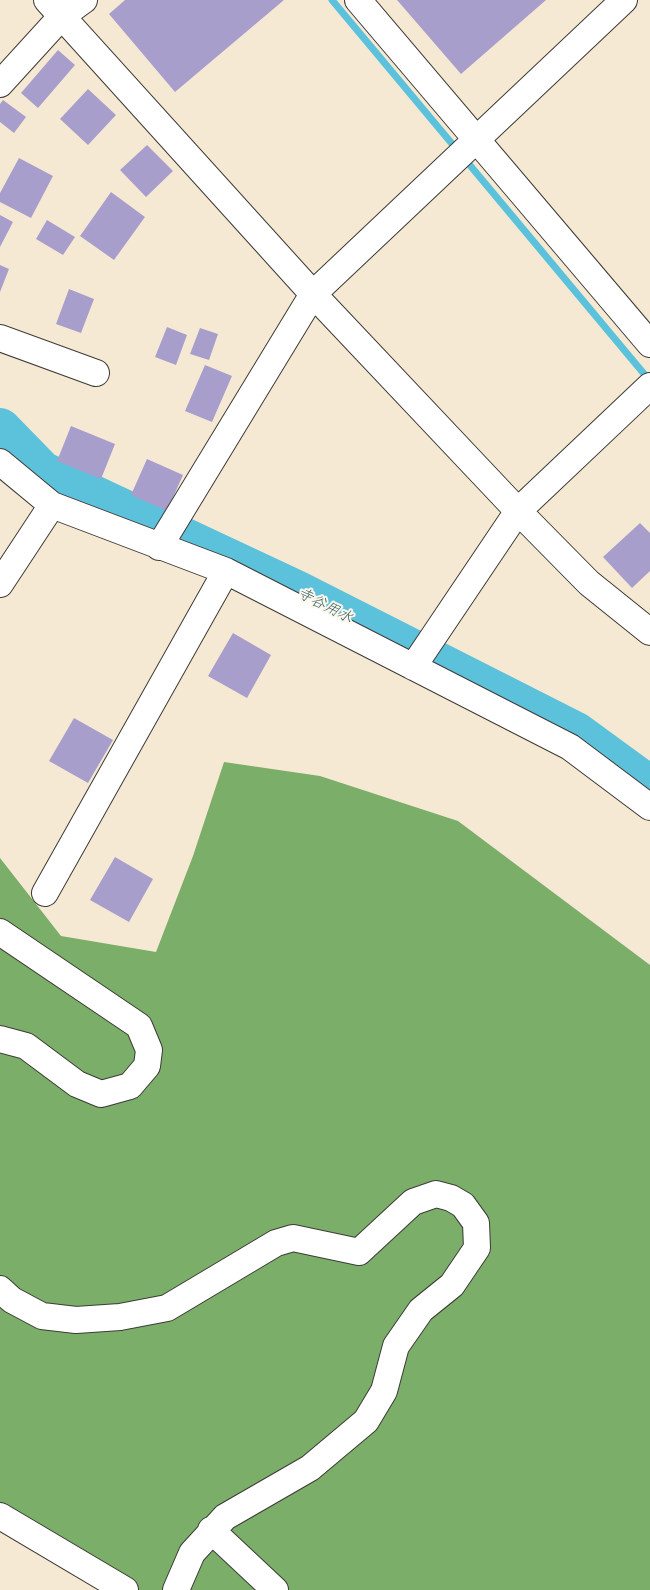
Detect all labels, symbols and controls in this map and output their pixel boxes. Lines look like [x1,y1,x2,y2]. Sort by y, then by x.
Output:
water label: 寺谷用水 [294,584,356,628]

